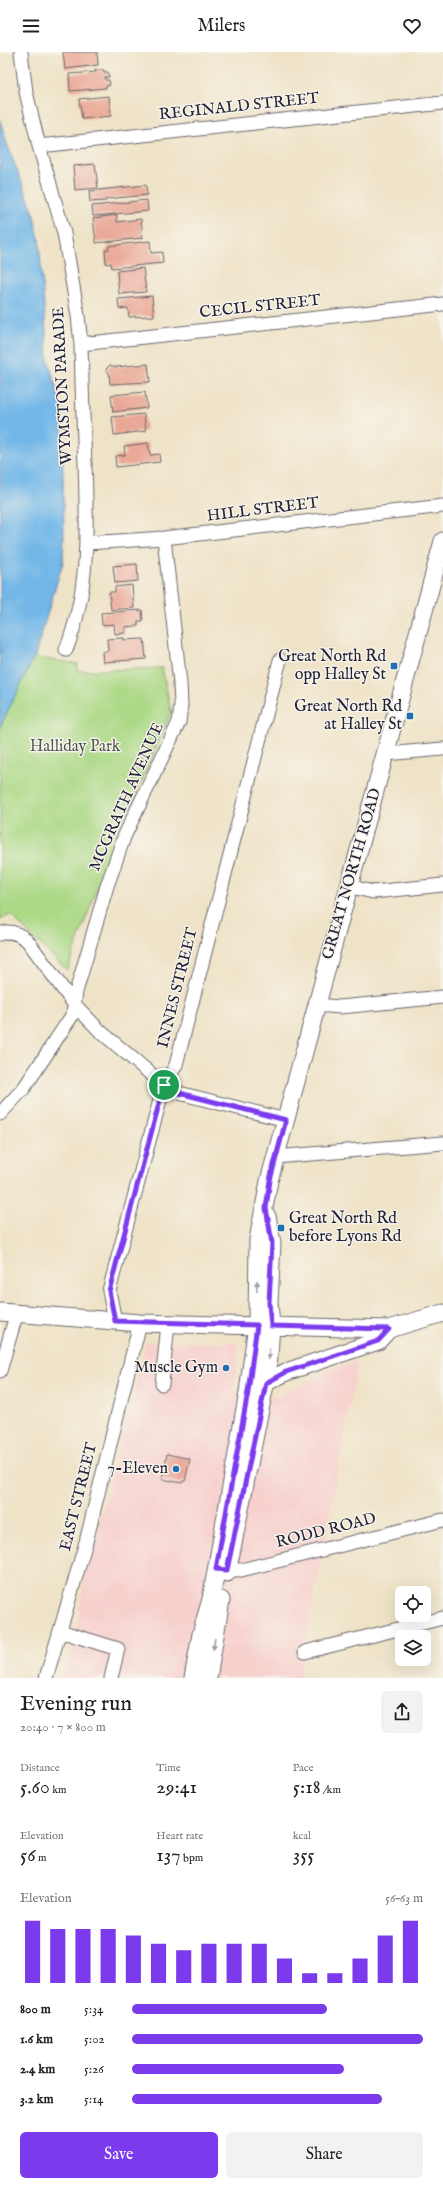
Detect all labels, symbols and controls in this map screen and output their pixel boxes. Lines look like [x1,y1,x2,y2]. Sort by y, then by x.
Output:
icon: menu [20,15,42,37]
text: Milers [198,15,245,38]
icon: heart [401,15,423,37]
street label: REGINALD STREET [158,89,320,125]
street label: CECIL STREET [199,291,322,323]
street label: WYMSTON PARADE [49,306,77,466]
street label: HILL STREET [206,493,320,527]
place label: Great North Rd opp Halley St [278,647,387,685]
marker: Great North Rd opp Halley St [389,661,399,671]
place label: Great North Rd at Halley St [294,697,403,735]
marker: Great North Rd at Halley St [405,711,415,721]
street label: MCGRATH AVENUE [85,720,169,874]
park label: Halliday Park [30,737,121,757]
street label: GREAT NORTH ROAD [318,786,386,962]
street label: INNES STREET [153,926,203,1050]
pin [147,1068,181,1102]
icon: arrive [153,1074,175,1096]
place label: Great North Rd before Lyons Rd [289,1209,402,1247]
marker: Great North Rd before Lyons Rd [276,1223,286,1233]
one-way arrow [253,1280,260,1292]
one-way arrow [266,1348,272,1361]
place label: Muscle Gym [134,1358,218,1378]
marker: Muscle Gym [221,1363,231,1373]
street label: EAST STREET [56,1440,102,1553]
place label: 7-Eleven [107,1459,168,1479]
marker: 7-Eleven [171,1464,181,1474]
street label: RODD ROAD [274,1509,378,1553]
map controls [395,1586,431,1666]
button: locate [395,1586,431,1622]
button: layers [395,1630,431,1666]
one-way arrow [211,1638,217,1651]
text: Evening run [20,1690,132,1718]
button: share [381,1691,423,1733]
text: 20:40 · 7 × 800 m [20,1719,106,1736]
text: Distance [20,1761,60,1775]
text: Time [156,1761,181,1775]
text: Pace [293,1761,313,1775]
text: 5.60 [20,1775,50,1800]
text: 29:41 [156,1775,197,1800]
text: 5:18 [293,1775,320,1800]
text: km [50,1783,67,1797]
text: /km [320,1783,341,1797]
text: Elevation [20,1829,64,1843]
text: Heart rate [156,1829,203,1843]
text: kcal [293,1829,311,1843]
text: 56 [20,1843,36,1868]
text: 137 [156,1843,181,1868]
text: 355 [293,1843,315,1868]
text: m [36,1851,47,1865]
text: bpm [181,1851,203,1865]
text: Elevation [20,1890,72,1907]
text: 56–63 m [385,1890,423,1907]
text: 800 m [20,2001,51,2018]
text: 5:34 [84,2001,103,2018]
text: 1.6 km [20,2031,53,2048]
text: 5:02 [84,2031,105,2048]
text: 2.4 km [20,2061,55,2078]
text: 5:26 [84,2061,104,2078]
text: 3.2 km [20,2091,54,2108]
text: 5:14 [84,2091,103,2108]
button: Save [20,2132,218,2178]
button: Share [226,2132,423,2178]

